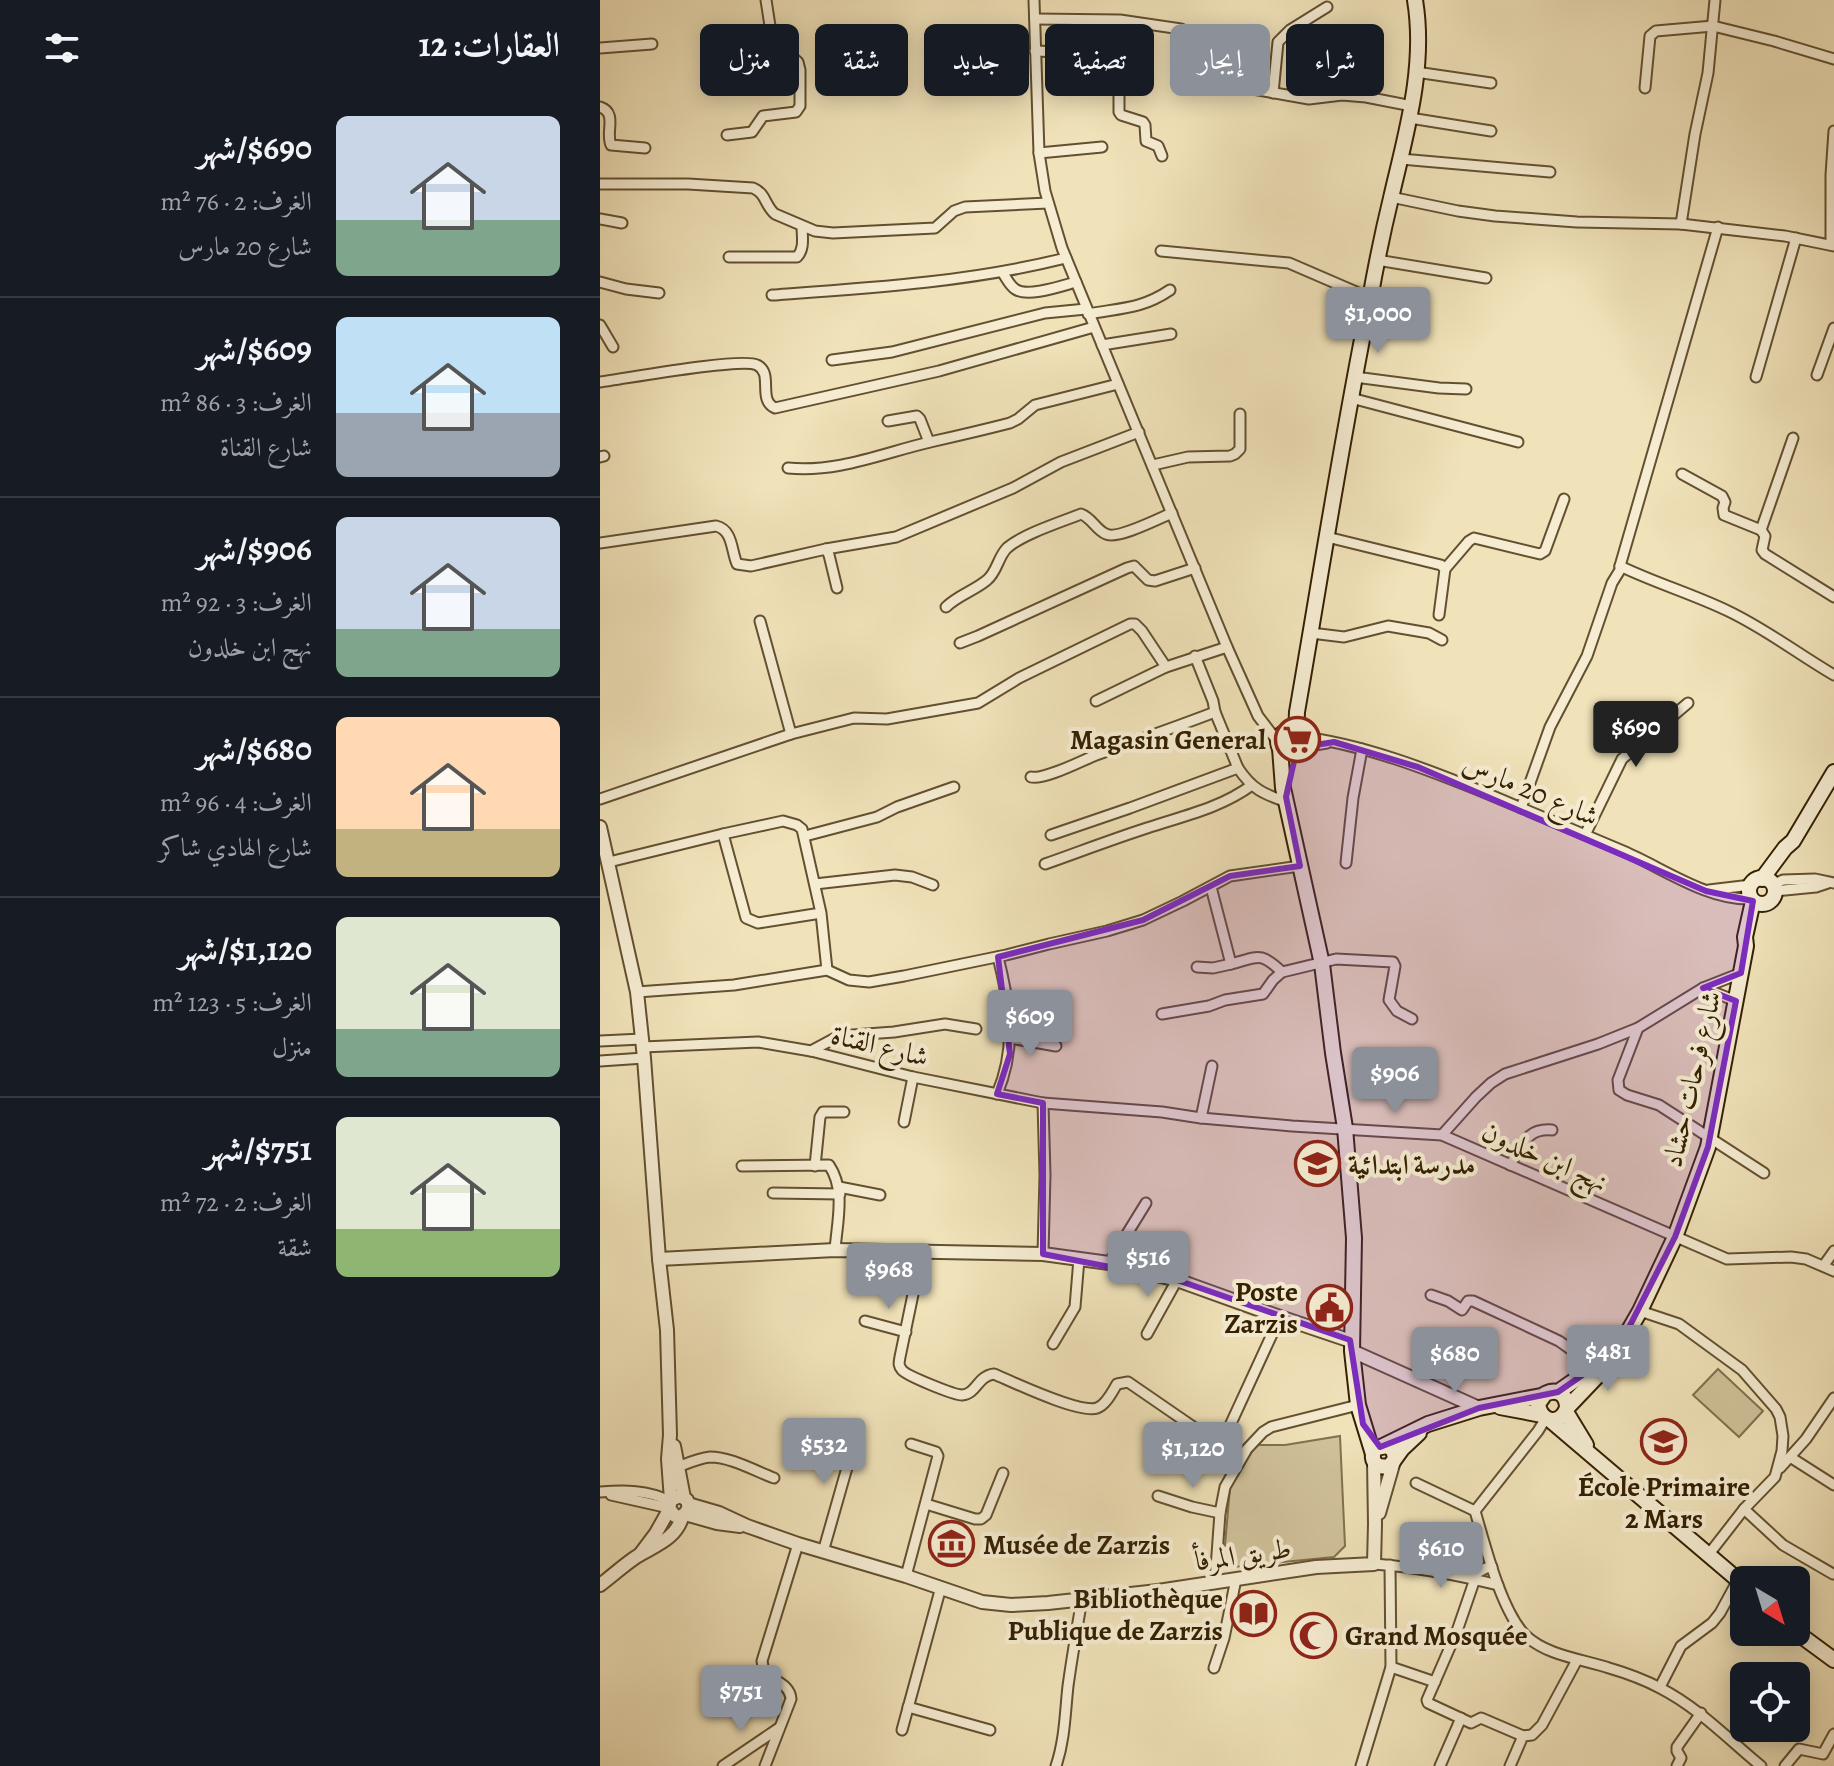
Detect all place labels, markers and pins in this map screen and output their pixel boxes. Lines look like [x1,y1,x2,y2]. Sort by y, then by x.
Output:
pin: $1,000 [1313,287,1443,355]
pin: $690 [1589,701,1683,769]
supermarket icon: Magasin General [1273,715,1321,763]
place label: Magasin General [1070,721,1267,759]
pin: $609 [983,990,1077,1058]
pin: $906 [1348,1047,1442,1115]
school or university icon: مدرسة ابتدائية [1293,1140,1341,1188]
place label: مدرسة ابتدائية [1348,1146,1475,1184]
pin: $516 [1101,1231,1195,1299]
pin: $968 [842,1243,936,1311]
place label: Poste Zarzis [1224,1273,1298,1343]
public building icon: Poste Zarzis [1305,1283,1353,1331]
pin: $481 [1561,1325,1655,1393]
pin: $680 [1408,1327,1502,1395]
school or university icon: École Primaire 2 Mars [1640,1417,1688,1465]
pin: $532 [777,1418,871,1486]
pin: $1,120 [1128,1422,1258,1490]
place label: École Primaire 2 Mars [1578,1468,1750,1538]
museum icon: Musée de Zarzis [928,1520,976,1568]
pin: $610 [1394,1522,1488,1590]
place label: Musée de Zarzis [983,1526,1170,1564]
place label: Bibliothèque Publique de Zarzis [1008,1580,1223,1650]
library icon: Bibliothèque Publique de Zarzis [1230,1590,1278,1638]
mosque icon: Grand Mosquée [1290,1611,1338,1659]
place label: Grand Mosquée [1345,1617,1528,1655]
pin: $751 [694,1665,788,1733]

